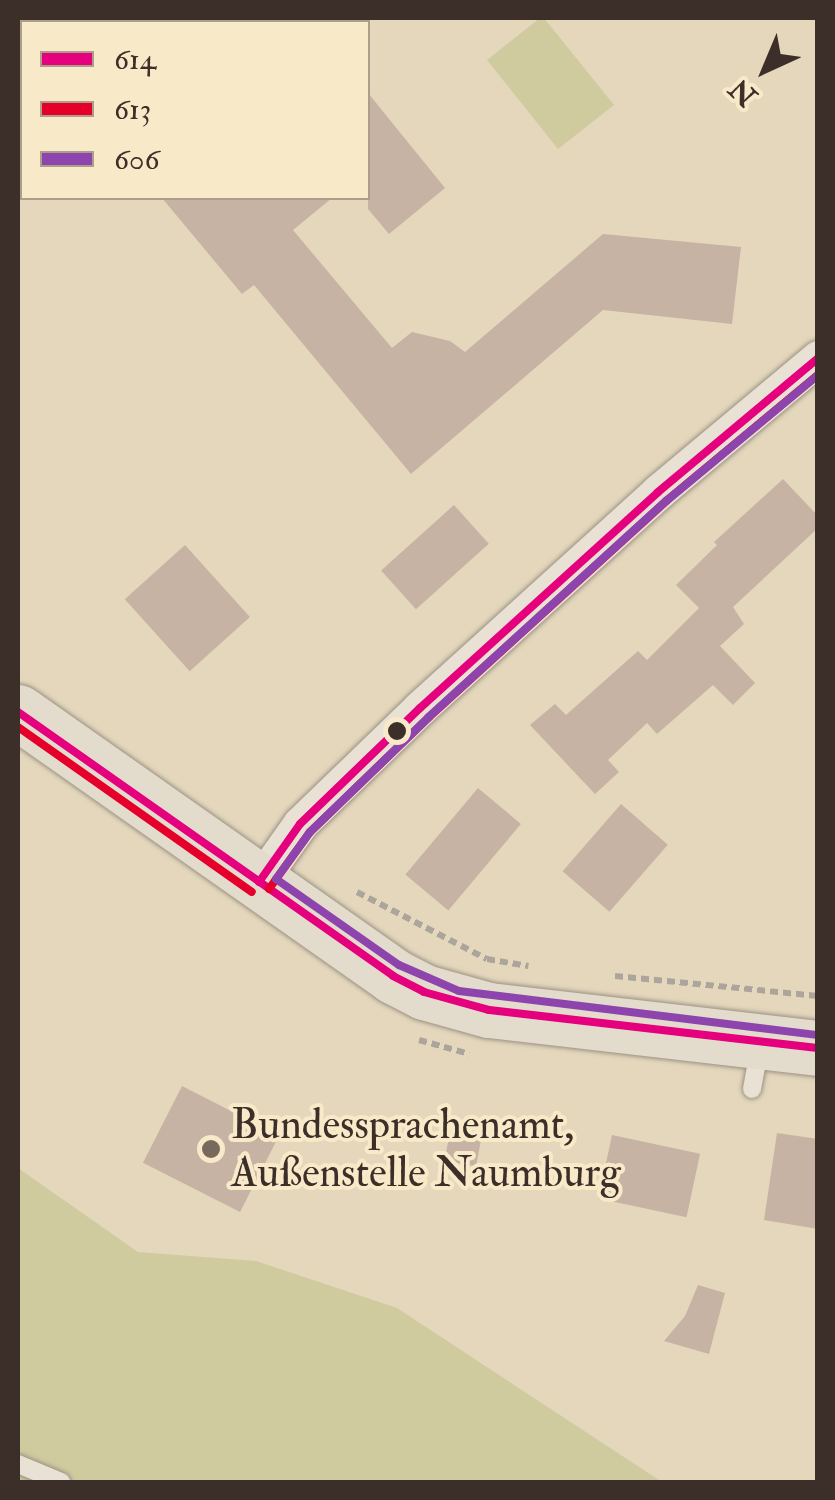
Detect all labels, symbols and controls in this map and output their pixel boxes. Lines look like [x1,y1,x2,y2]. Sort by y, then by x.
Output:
legend [20,20,370,200]
north arrow [715,20,815,120]
text: 614 [114,41,156,78]
text: N [723,71,765,113]
text: 613 [114,91,151,128]
text: 606 [114,141,160,178]
unlabelled marker [387,721,407,741]
place label: Bundessprachenamt, Außenstelle Naumburg [231,1100,621,1198]
marker: Bundessprachenamt, Außenstelle Naumburg [200,1138,222,1160]

